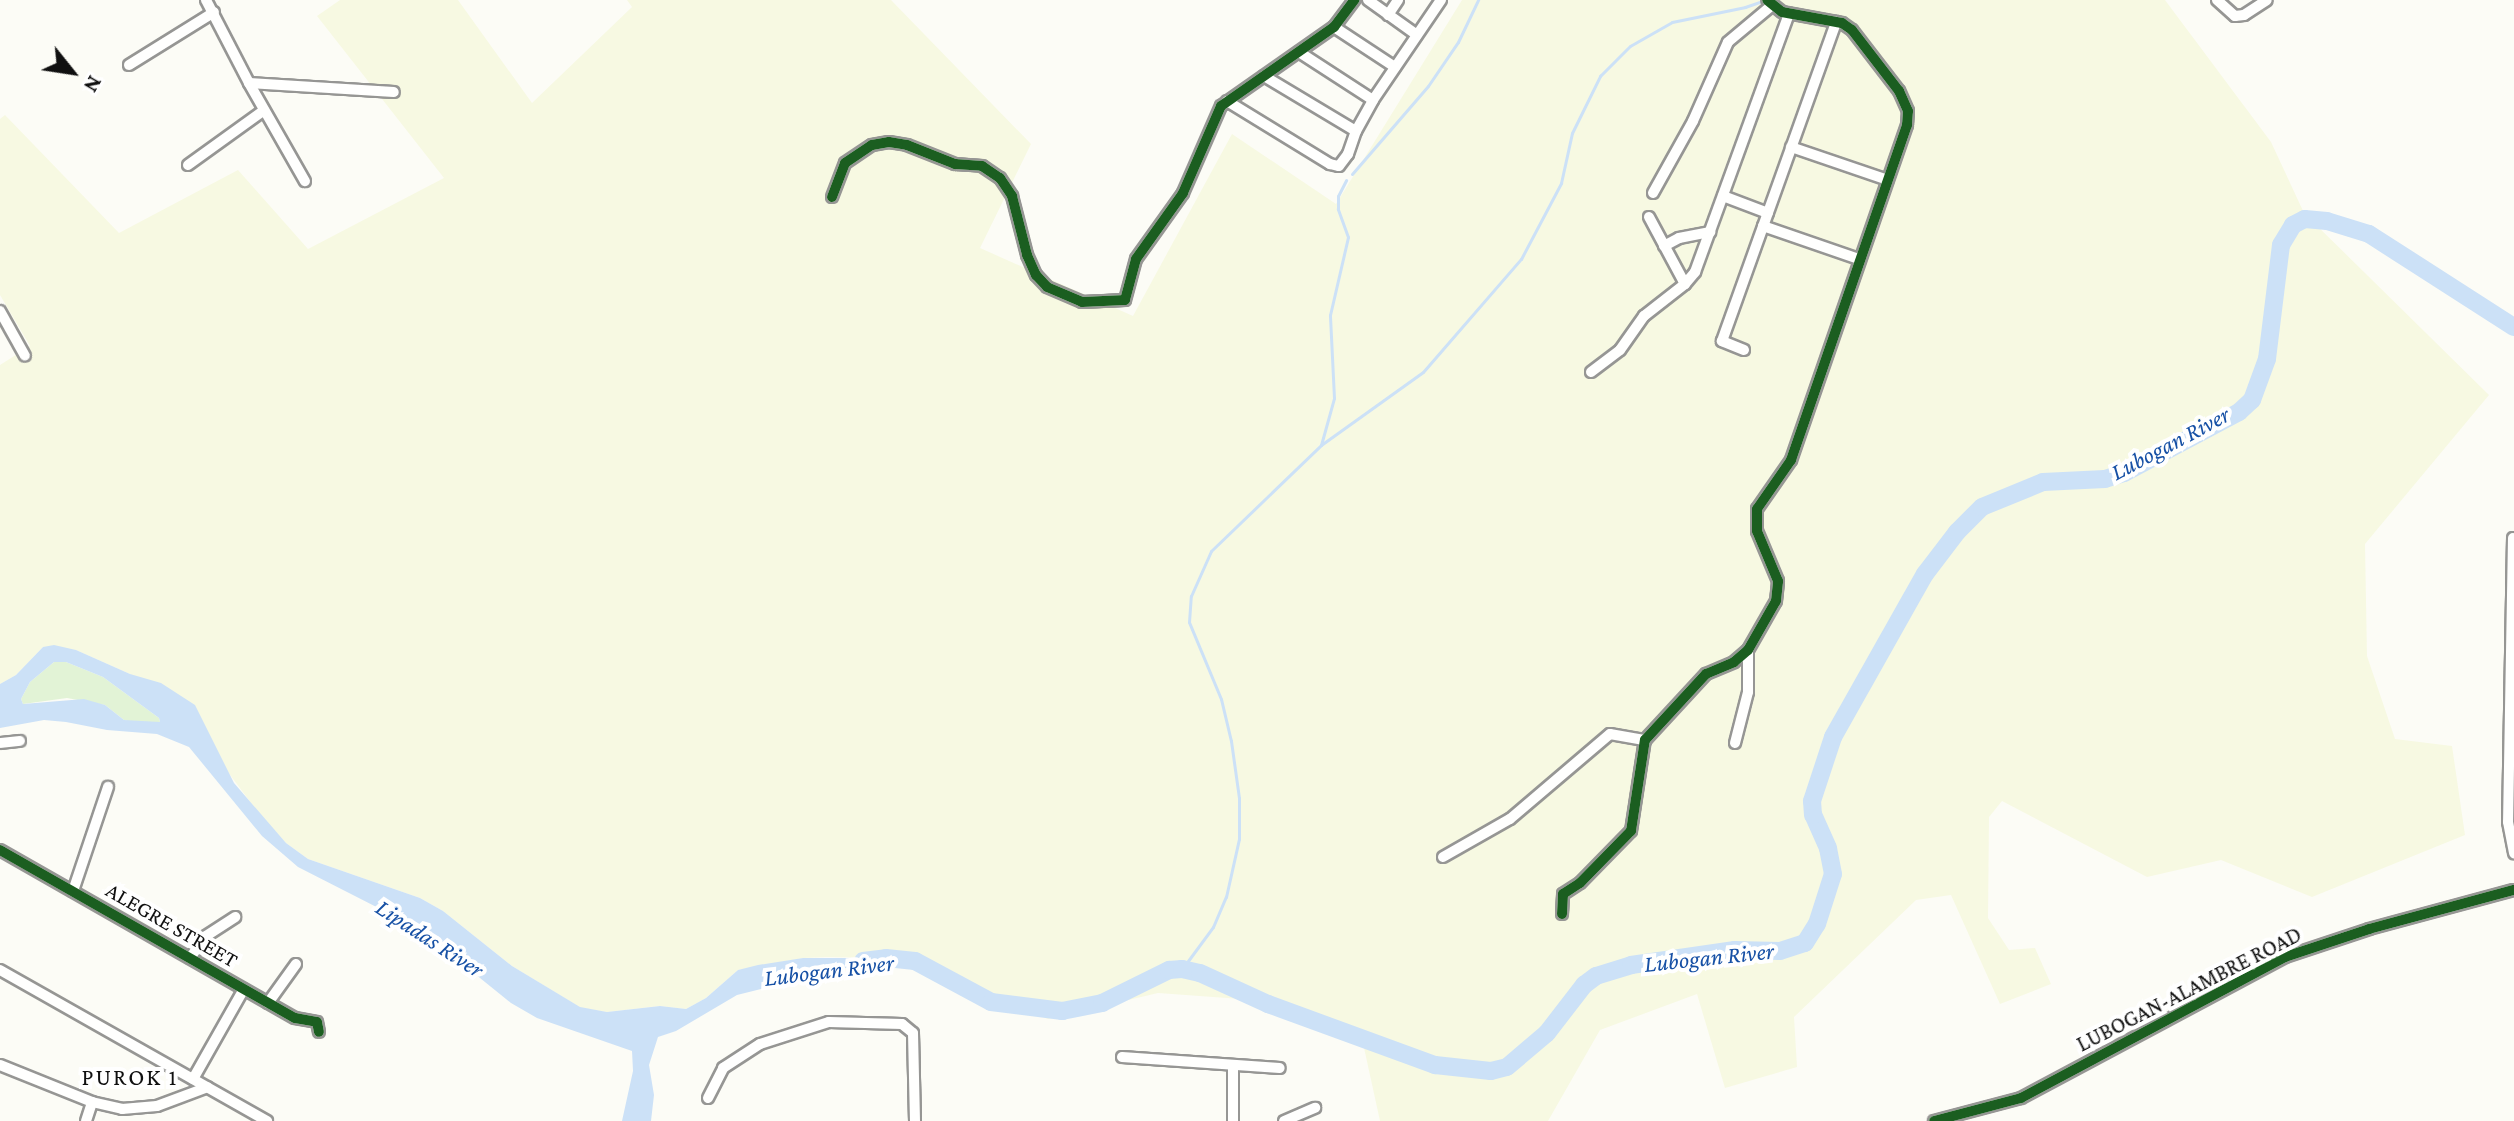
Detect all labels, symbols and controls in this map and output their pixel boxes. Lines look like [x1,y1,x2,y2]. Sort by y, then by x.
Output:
north arrow [32,32,112,112]
text: N [79,72,108,97]
water label: Lubogan River [2106,400,2234,486]
street label: ALEGRE STREET [101,877,243,973]
water label: Lipadas River [371,893,489,983]
street label: LUBOGAN-ALAMBRE ROAD [2072,921,2306,1057]
water label: Lubogan River [1643,936,1775,978]
water label: Lubogan River [763,948,895,992]
district label: PUROK 1 [82,1063,178,1091]

